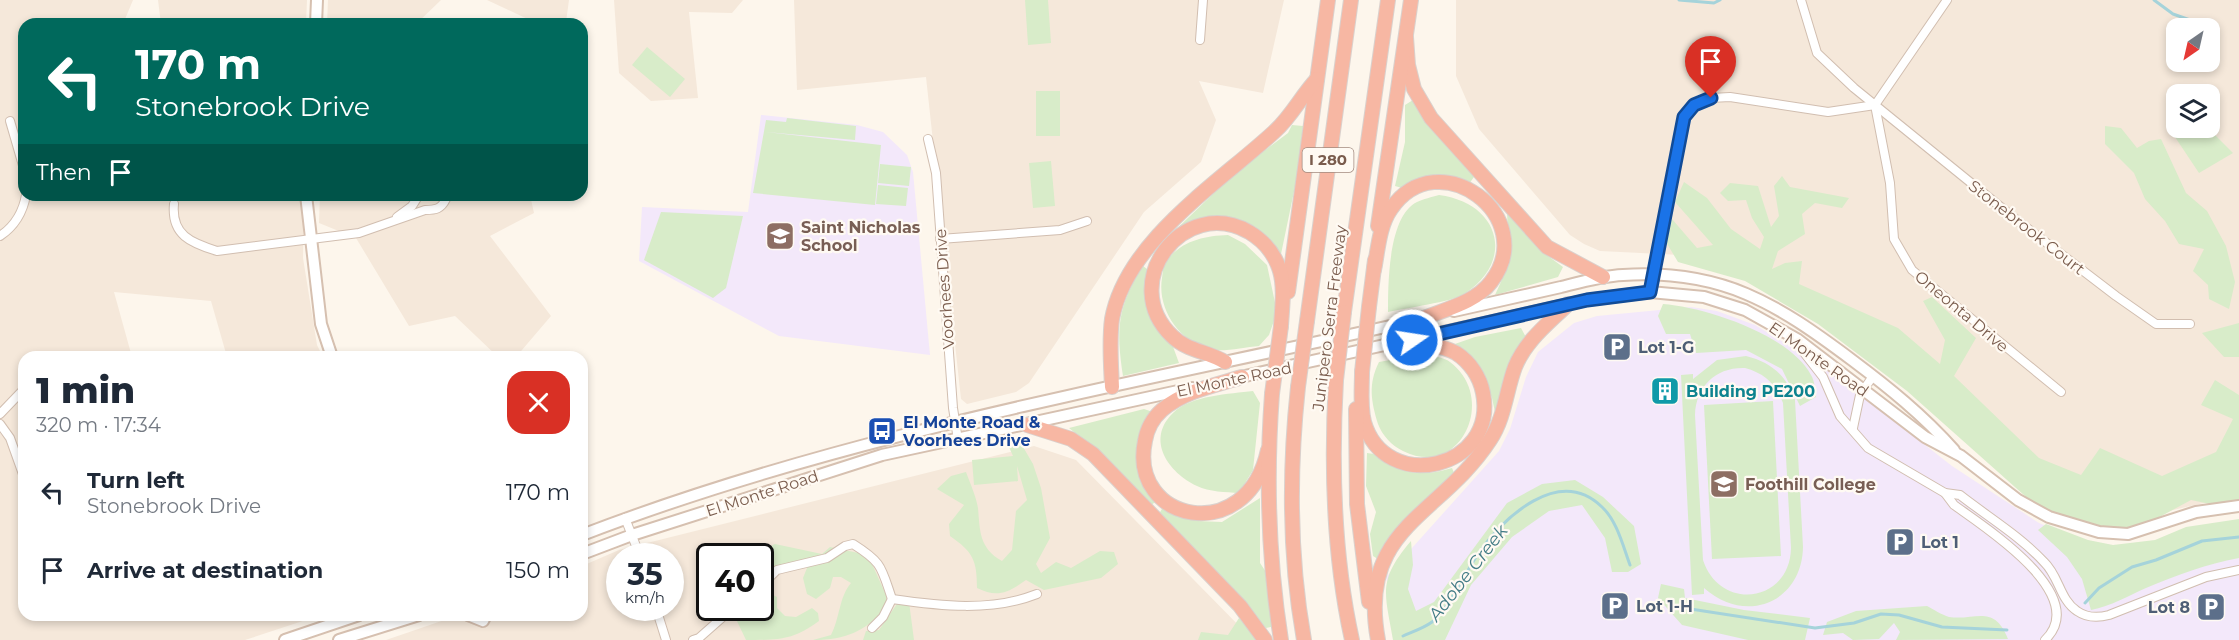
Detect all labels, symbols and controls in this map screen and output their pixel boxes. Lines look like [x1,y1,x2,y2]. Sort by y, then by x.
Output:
north arrow [2166,18,2220,72]
map controls [2166,18,2220,138]
pin [1685,36,1736,98]
text: 170 m [135,38,261,90]
icon: left [36,42,114,120]
icon: arrive [1694,45,1727,78]
button: layers [2166,84,2220,138]
text: Stonebrook Drive [135,90,370,123]
road number: I 280 [1302,148,1354,172]
icon: arrive [104,156,137,189]
text: Then [36,159,92,186]
street label: Stonebrook Court [1965,176,2089,279]
place label: Saint Nicholas School [801,218,921,255]
school or university icon: Saint Nicholas School [764,220,796,252]
street label: Junipero Serra Freeway [1309,224,1350,413]
street label: Voorhees Drive [931,228,958,350]
street label: Oneonta Drive [1911,267,2012,356]
position arrow [1380,308,1444,372]
street label: El Monte Road [1765,318,1872,401]
parking icon: Lot 1-G [1601,331,1633,363]
place label: Lot 1-G [1638,338,1694,357]
street label: El Monte Road [1175,358,1293,401]
text: 1 min [36,368,135,412]
button: close [507,371,570,434]
building icon: Building PE200 [1649,375,1681,407]
place label: Building PE200 [1686,382,1815,401]
text: 320 m · 17:34 [36,413,161,437]
place label: El Monte Road & Voorhees Drive [902,413,1041,450]
bus stop icon: El Monte Road & Voorhees Drive [866,415,898,447]
street label: El Monte Road [703,466,821,521]
text: Turn left [87,467,185,494]
school or university icon: Foothill College [1708,468,1740,500]
place label: Foothill College [1745,475,1876,494]
icon: left [36,476,69,509]
text: 170 m [506,479,570,506]
text: Stonebrook Drive [87,494,261,518]
water label: Adobe Creek [1423,519,1513,626]
parking icon: Lot 1 [1884,526,1916,558]
place label: Lot 1 [1921,533,1959,552]
speed limit sign: 40 [696,543,774,621]
icon: arrive [36,554,69,587]
text: 35 [627,556,663,593]
text: Arrive at destination [87,557,323,584]
text: 150 m [506,557,570,584]
text: km/h [625,588,665,607]
parking icon: Lot 1-H [1599,590,1631,622]
parking icon: Lot 8 [2195,591,2227,623]
place label: Lot 1-H [1636,597,1693,616]
place label: Lot 8 [2148,598,2190,617]

